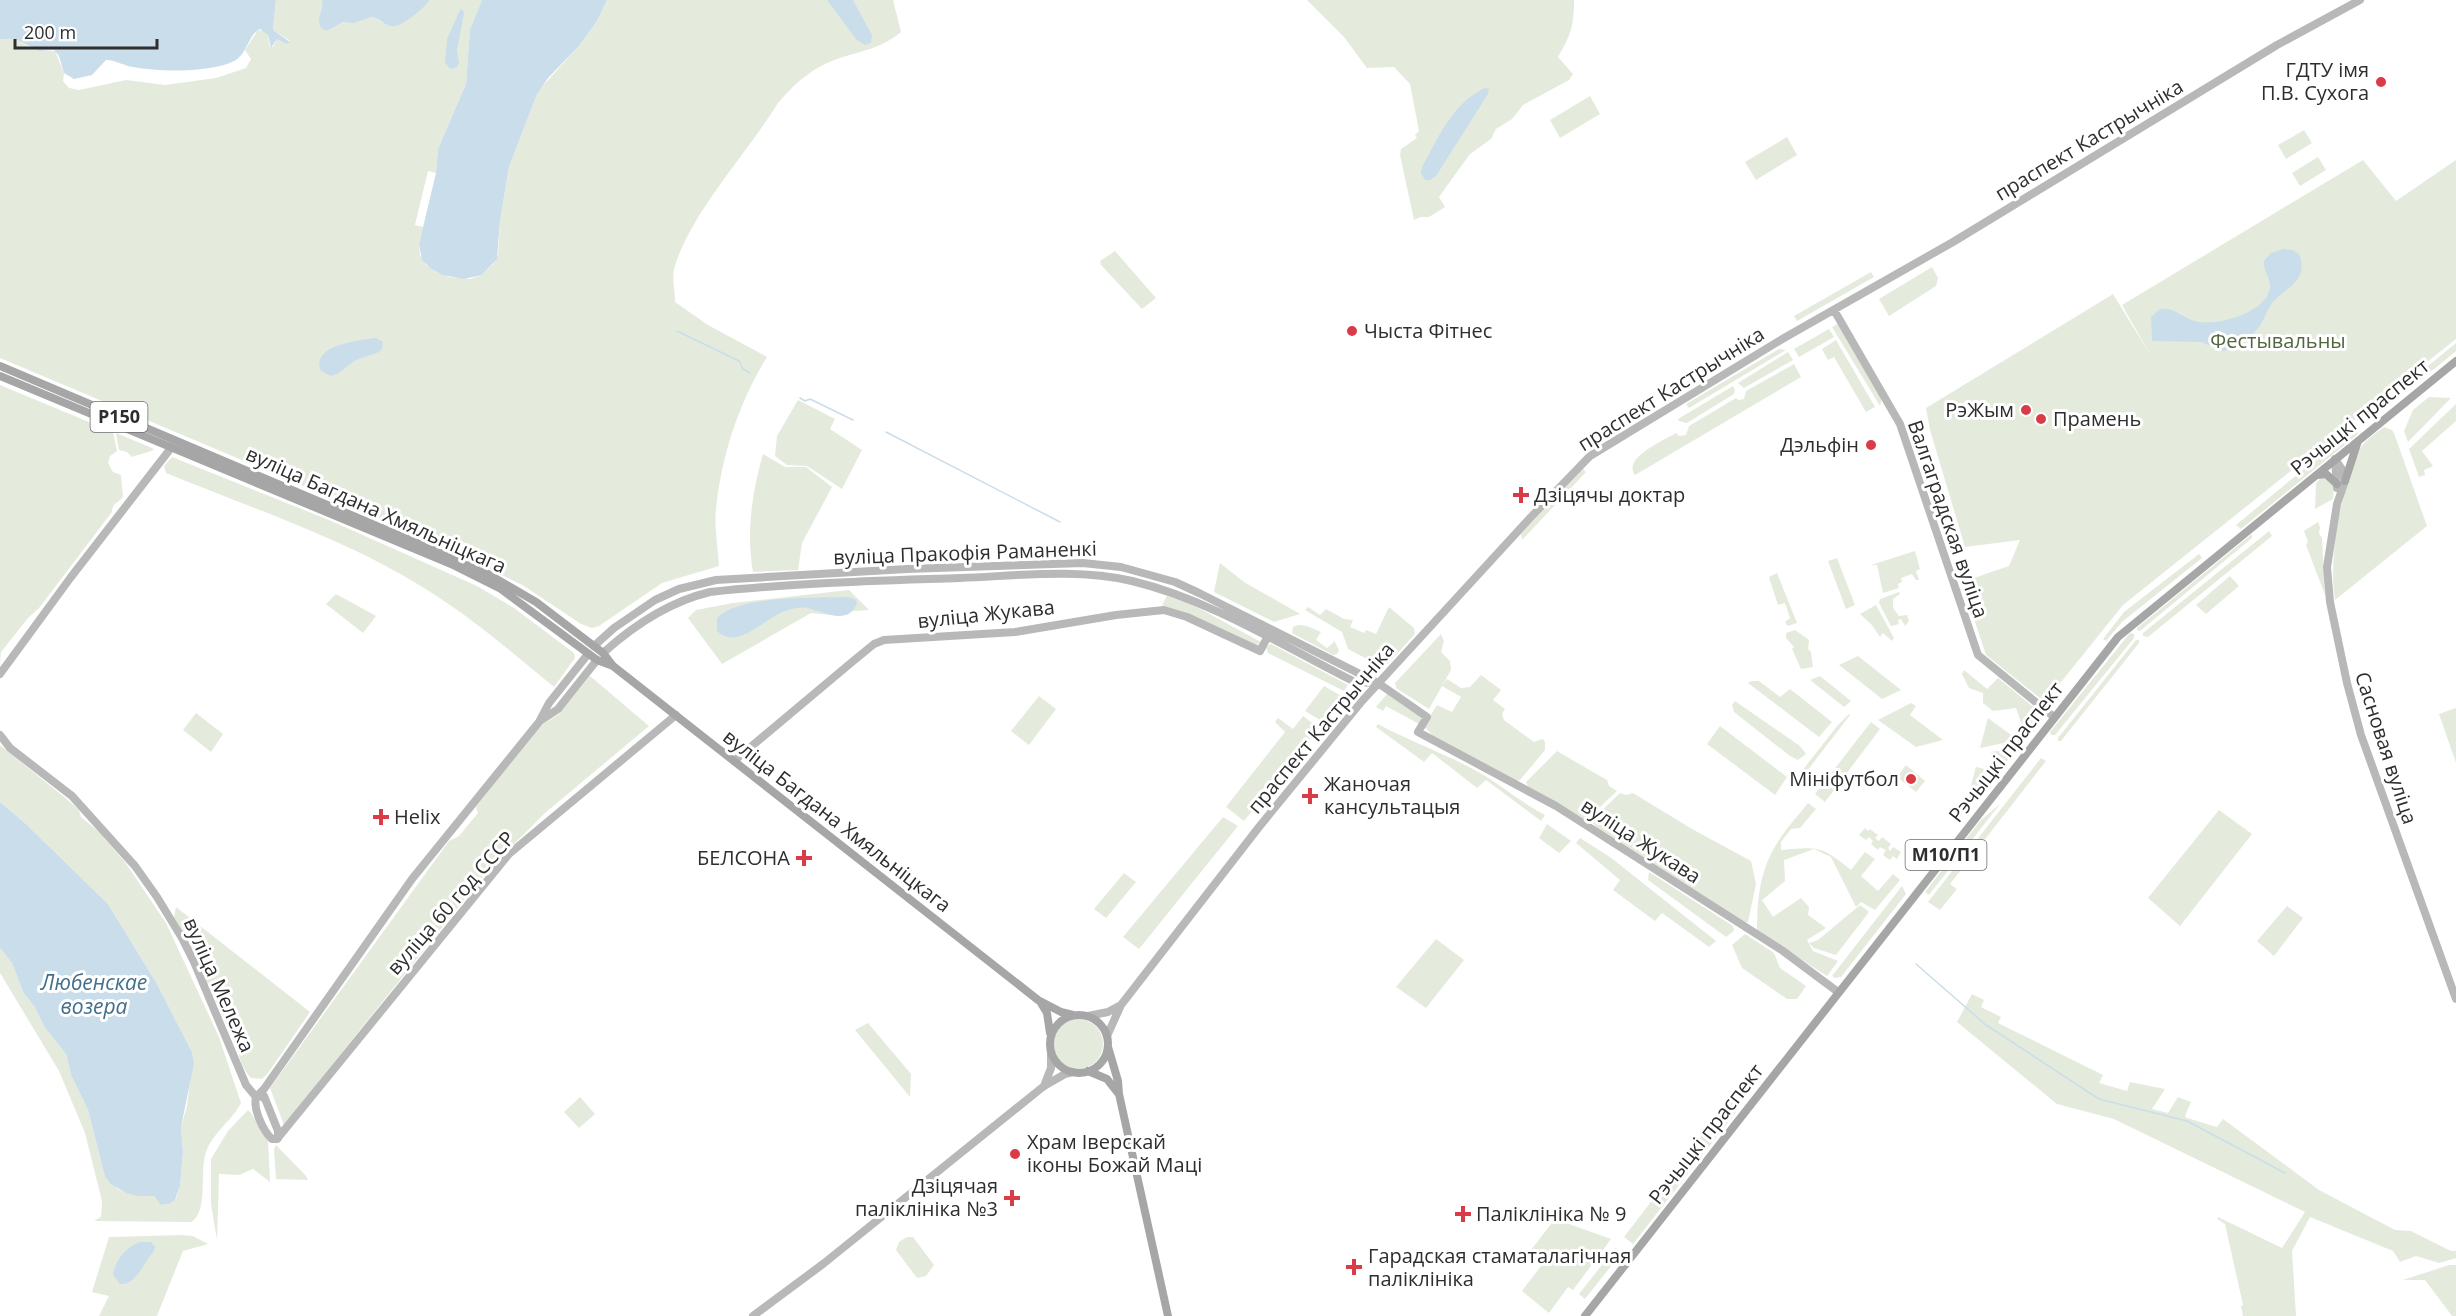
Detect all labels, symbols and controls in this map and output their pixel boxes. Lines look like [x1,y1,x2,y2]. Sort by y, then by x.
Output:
scale bar [15,12,158,50]
text: 200 m [24,20,76,44]
place label: ГДТУ імя П.В. Сухога [2261,56,2369,106]
street label: праспект Кастрычніка [1990,73,2188,207]
marker: ГДТУ імя П.В. Сухога [2374,75,2388,89]
place label: Чыста Фітнес [1364,317,1492,344]
street label: праспект Кастрычніка [1572,320,1769,457]
marker: Чыста Фітнес [1345,324,1359,338]
park label: Фестывальны [2210,327,2346,354]
street label: Рэчыцкі праспект [2285,352,2435,481]
place label: РэЖым [1945,396,2014,423]
road number: Р150 [90,402,148,432]
marker: РэЖым [2019,403,2033,417]
place label: Прамень [2053,405,2141,432]
marker: Прамень [2034,412,2048,426]
street label: Валгаградская вуліца [1902,416,1995,621]
place label: Дэльфін [1780,431,1859,458]
marker: Дэльфін [1864,438,1878,452]
street label: вуліца Багдана Хмяльніцкага [242,440,511,579]
place label: Дзіцячы доктар [1534,481,1685,508]
marker: Дзіцячы доктар [1512,486,1530,504]
street label: вуліца Пракофія Раманенкі [833,534,1097,571]
street label: вуліца Жукава [916,593,1056,634]
street label: праспект Кастрычніка [1241,637,1400,819]
street label: Сасновая вуліца [2349,668,2424,827]
street label: Рэчыцкі праспект [1942,676,2069,827]
street label: вуліца Багдана Хмяльніцкага [718,723,957,918]
place label: Мініфутбол [1789,765,1899,792]
place label: Жаночая кансультацыя [1324,770,1460,820]
marker: Мініфутбол [1904,772,1918,786]
marker: Жаночая кансультацыя [1301,787,1319,805]
street label: вуліца Жукава [1576,792,1706,889]
place label: Helix [394,803,441,830]
marker: Helix [372,808,390,826]
street label: вуліца 60 год СССР [381,825,521,980]
road number: М10/П1 [1906,840,1986,870]
place label: БЕЛСОНА [697,844,790,871]
marker: БЕЛСОНА [795,849,813,867]
street label: вуліца Мележа [178,913,261,1056]
water label: Любенскае возера [40,968,147,1020]
street label: Рэчыцкі праспект [1642,1058,1769,1209]
place label: Храм Іверскай іконы Божай Маці [1027,1128,1202,1178]
marker: Храм Іверскай іконы Божай Маці [1008,1147,1022,1161]
place label: Дзіцячая паліклініка №3 [855,1172,998,1222]
marker: Дзіцячая паліклініка №3 [1003,1189,1021,1207]
place label: Паліклініка № 9 [1476,1200,1626,1227]
marker: Паліклініка № 9 [1454,1205,1472,1223]
place label: Гарадская стаматалагічная паліклініка [1368,1242,1631,1292]
marker: Гарадская стаматалагічная паліклініка [1345,1258,1363,1276]

